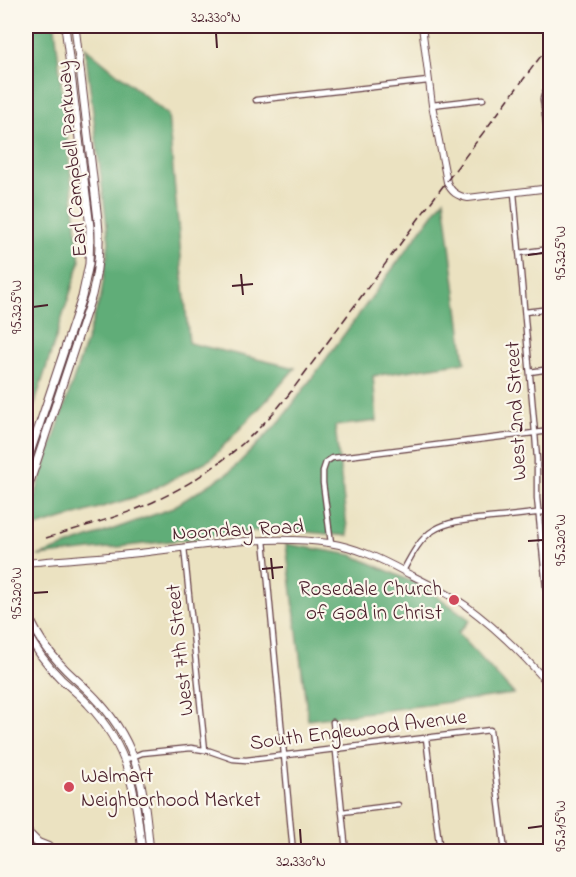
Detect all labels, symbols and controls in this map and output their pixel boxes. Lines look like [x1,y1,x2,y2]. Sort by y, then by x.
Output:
text: 32.330°N [191,7,241,29]
street label: Earl Campbell Parkway [49,59,99,258]
text: 95.325°W [550,226,572,280]
text: 95.325°W [6,280,28,334]
street label: West 2nd Street [498,340,536,481]
street label: Noonday Road [171,513,305,551]
text: 95.320°W [550,514,572,566]
text: 95.320°W [6,567,28,619]
place label: Rosedale Church of God in Christ [299,575,442,629]
street label: West 7th Street [159,582,203,717]
marker: Rosedale Church of God in Christ [447,593,461,607]
street label: South Englewood Avenue [248,703,469,761]
place label: Walmart Neighborhood Market [81,762,261,818]
marker: Walmart Neighborhood Market [62,780,76,794]
text: 95.315°W [550,800,572,852]
text: 32.330°N [276,851,326,873]

